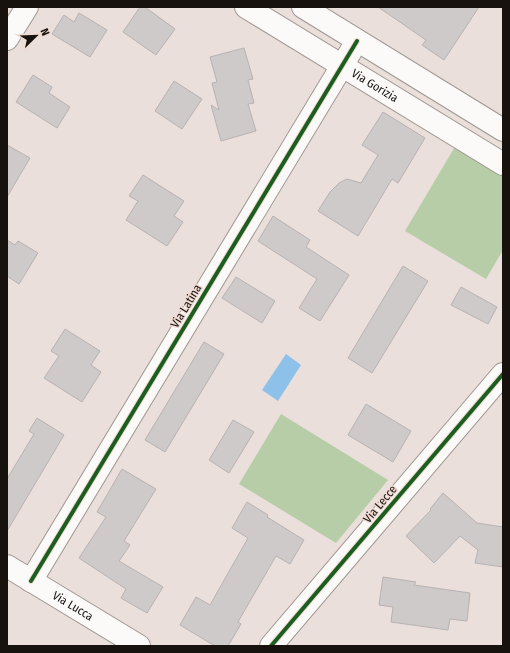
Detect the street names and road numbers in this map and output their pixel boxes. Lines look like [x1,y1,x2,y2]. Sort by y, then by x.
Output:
street label: Via Gorizia [349,66,401,105]
street label: Via Latina [168,282,204,330]
street label: Via Lecce [360,482,400,526]
street label: Via Lucca [50,588,96,624]

